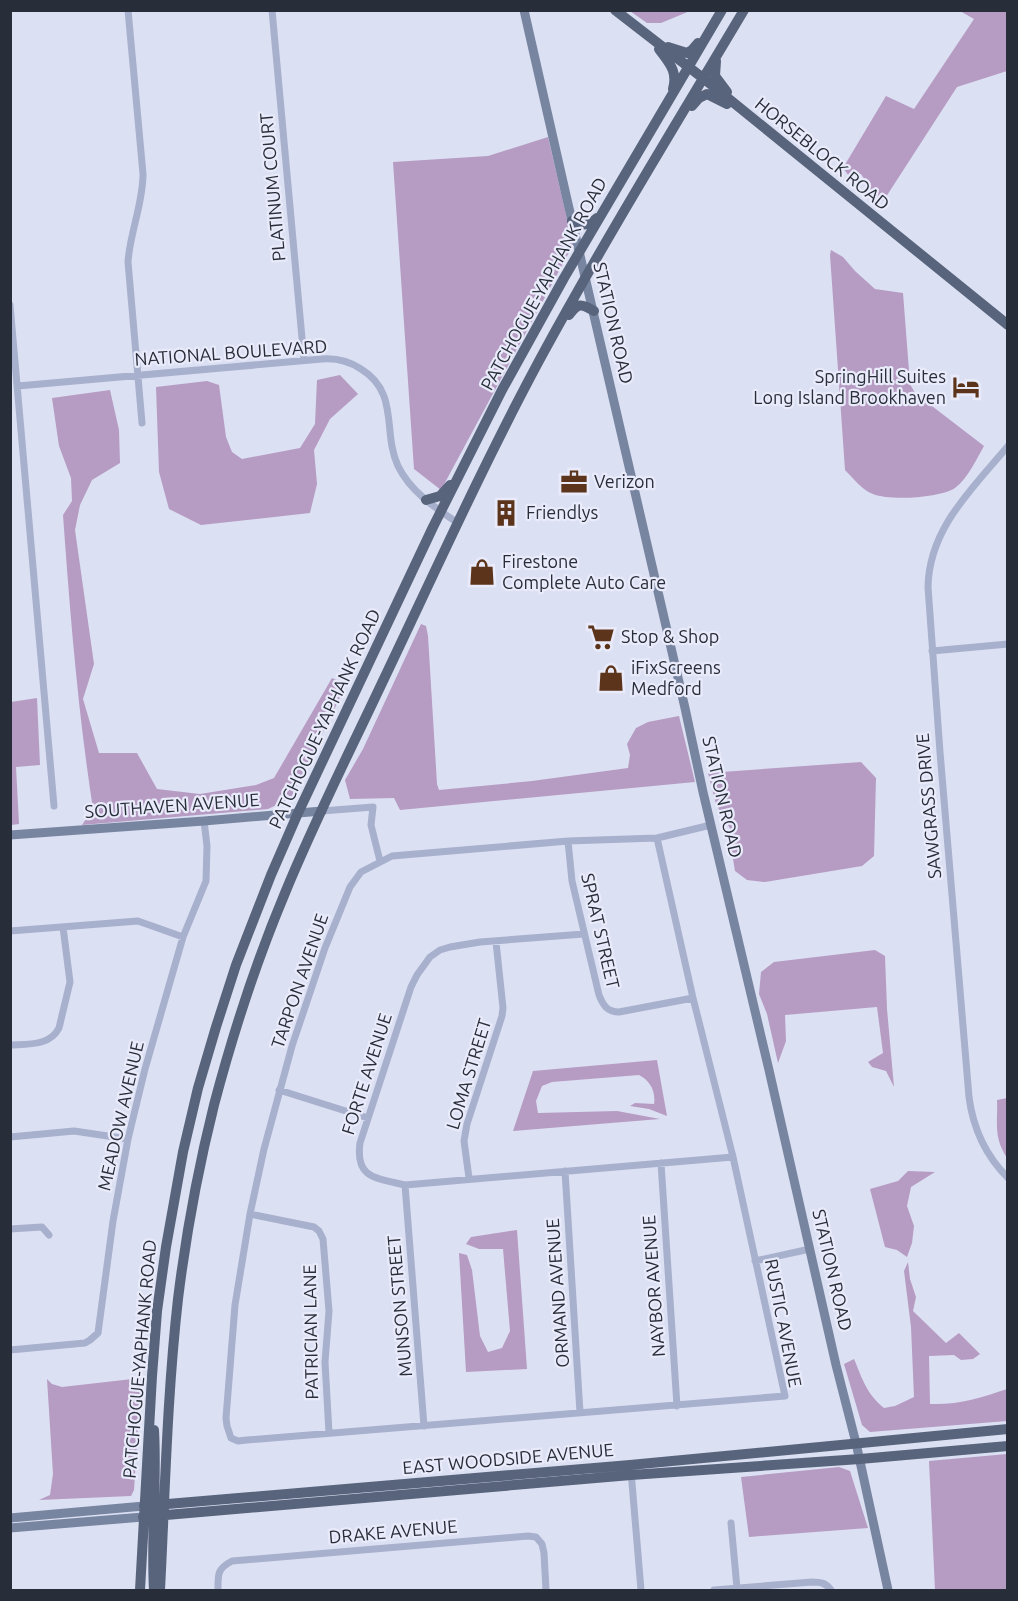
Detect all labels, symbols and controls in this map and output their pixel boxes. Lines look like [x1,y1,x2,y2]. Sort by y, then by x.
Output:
street label: HORSEBLOCK ROAD [752,93,894,213]
street label: PLATINUM COURT [256,112,288,262]
street label: PATCHOGUE-YAPHANK ROAD [476,174,610,393]
street label: STATION ROAD [590,260,638,385]
street label: NATIONAL BOULEVARD [134,335,328,369]
place label: SpringHill Suites Long Island Brookhaven [753,366,946,407]
hotel icon: SpringHill Suites Long Island Brookhaven [951,372,981,402]
office icon: Verizon [559,467,589,497]
place label: Verizon [594,471,655,491]
building icon: Friendlys [491,498,521,528]
place label: Friendlys [526,502,598,522]
place label: Firestone Complete Auto Care [502,551,666,592]
shop icon: Firestone Complete Auto Care [467,557,497,587]
street label: PATCHOGUE-YAPHANK ROAD [264,606,384,832]
supermarket icon: Stop & Shop [586,622,616,652]
place label: Stop & Shop [621,626,719,646]
place label: iFixScreens Medford [631,657,721,698]
shop icon: iFixScreens Medford [596,663,626,693]
street label: SAWGRASS DRIVE [912,732,944,880]
street label: STATION ROAD [699,734,747,859]
street label: SOUTHAVEN AVENUE [84,789,260,821]
street label: SPRAT STREET [578,871,624,990]
street label: TARPON AVENUE [267,911,331,1051]
street label: FORTE AVENUE [337,1010,395,1137]
street label: LOMA STREET [442,1016,494,1132]
street label: MEADOW AVENUE [93,1039,147,1192]
street label: STATION ROAD [809,1207,857,1332]
street label: NAYBOR AVENUE [638,1215,668,1358]
street label: ORMAND AVENUE [542,1218,572,1368]
street label: MUNSON STREET [383,1234,415,1378]
street label: PATCHOGUE-YAPHANK ROAD [119,1239,159,1479]
street label: RUSTIC AVENUE [762,1257,806,1389]
street label: PATRICIAN LANE [299,1264,321,1400]
street label: EAST WOODSIDE AVENUE [402,1439,614,1477]
street label: DRAKE AVENUE [328,1515,458,1547]

